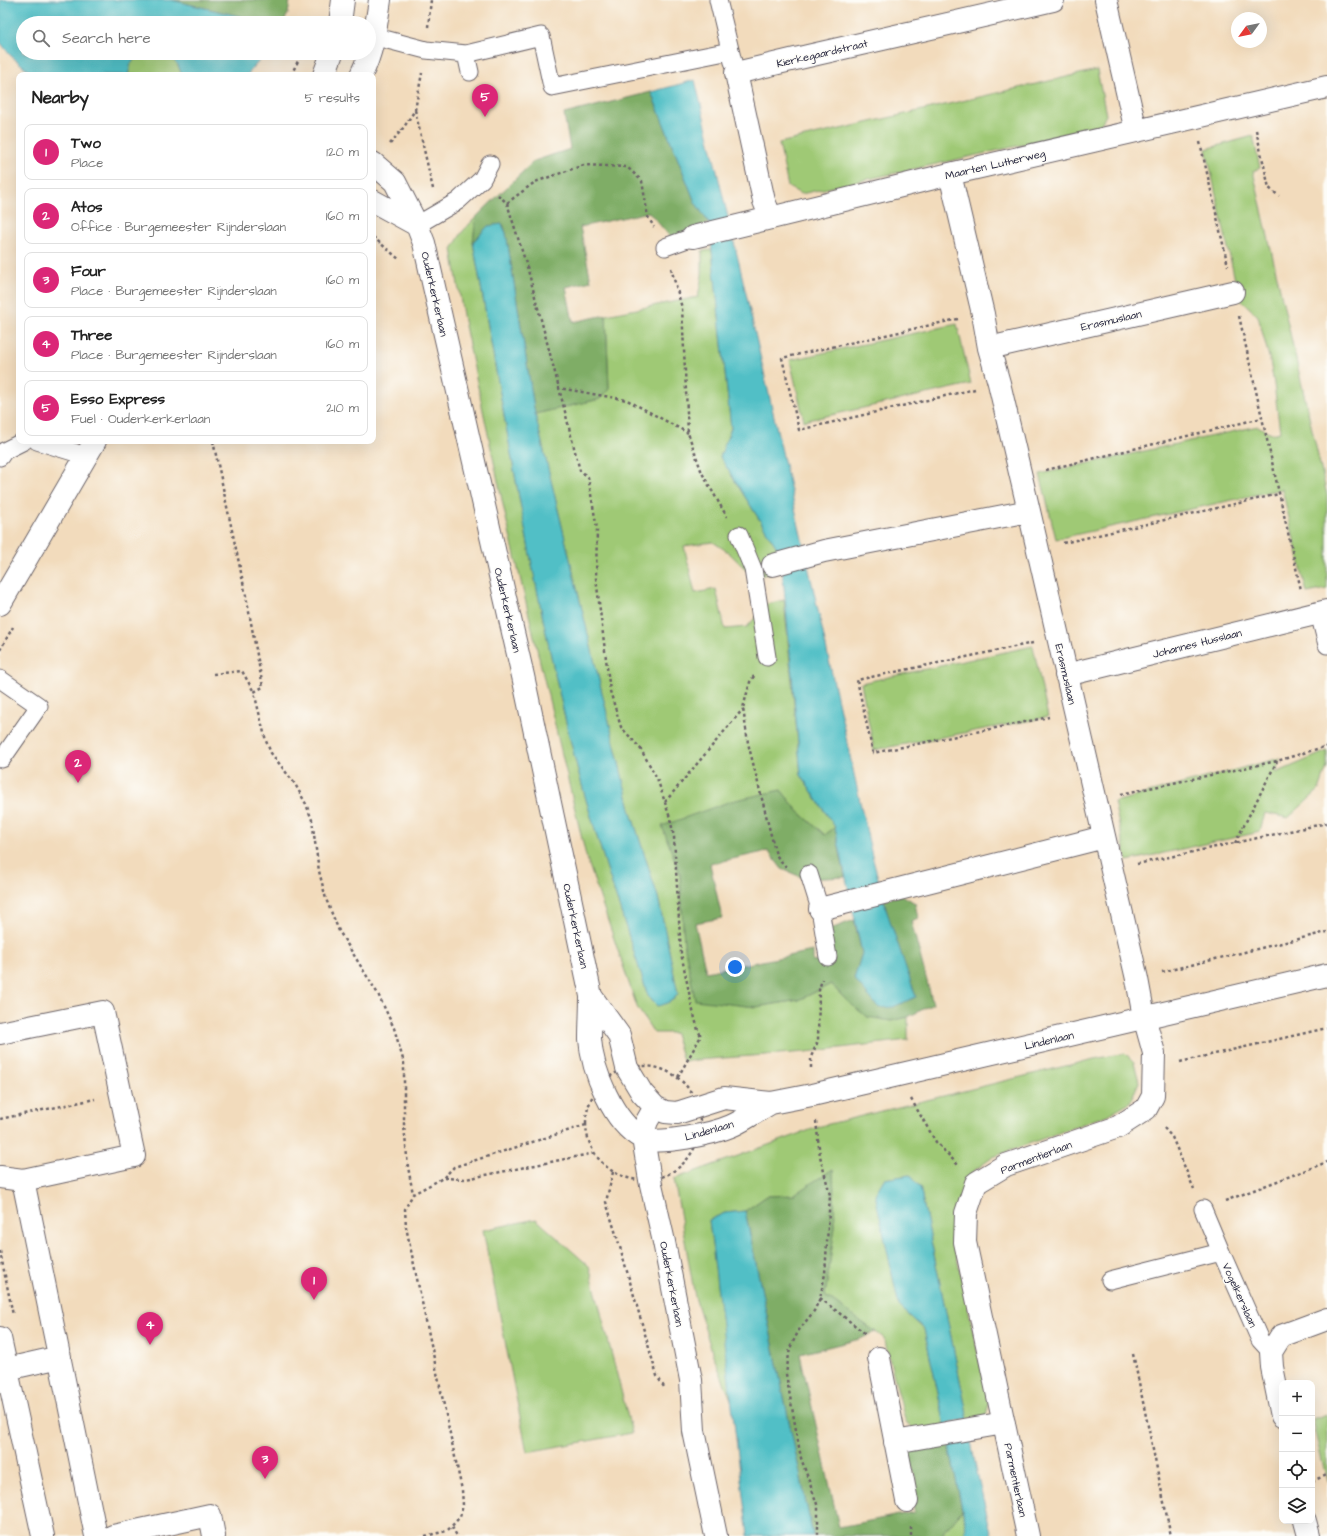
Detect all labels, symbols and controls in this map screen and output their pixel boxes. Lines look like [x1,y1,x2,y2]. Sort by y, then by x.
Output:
north arrow [1231,12,1267,48]
search box [16,16,376,60]
icon: search [30,27,52,49]
text: Search here [62,28,151,49]
street label: Kierkegaardstraat [775,36,870,72]
pin: 5 [472,84,498,117]
text: Nearby [32,86,89,110]
text: 5 results [304,89,360,107]
text: Two [71,133,101,154]
text: 1 [45,143,47,161]
text: 120 m [326,143,359,161]
street label: Maarten Lutherweg [944,146,1047,184]
text: Place [71,154,103,172]
text: Atos [71,197,103,218]
text: 2 [42,207,50,225]
text: 160 m [326,207,359,225]
text: Office · Burgemeester Rijnderslaan [71,218,286,236]
street label: Ouderkerkerlaan [417,250,452,338]
text: Four [71,261,106,282]
text: 3 [43,271,49,289]
text: 160 m [326,271,359,289]
text: Place · Burgemeester Rijnderslaan [71,282,277,300]
street label: Erasmuslaan [1079,306,1143,335]
text: Three [71,325,112,346]
text: 4 [42,335,50,353]
text: 160 m [326,335,359,353]
text: Place · Burgemeester Rijnderslaan [71,346,277,364]
text: Esso Express [71,389,165,410]
text: 5 [41,399,51,417]
text: 210 m [326,399,359,417]
text: Fuel · Ouderkerkerlaan [71,410,210,428]
street label: Ouderkerkerlaan [490,566,525,654]
street label: Johannes Husslaan [1151,625,1244,662]
street label: Erasmuslaan [1051,642,1080,706]
pin: 2 [65,750,91,783]
street label: Ouderkerkerlaan [559,882,592,971]
your location [725,957,745,977]
street label: Lindenlaan [1023,1027,1076,1053]
street label: Lindenlaan [683,1116,736,1145]
street label: Parmentierlaan [998,1137,1074,1178]
street label: Ouderkerkerlaan [656,1240,687,1329]
street label: Vogelkerslaan [1218,1261,1261,1331]
pin: 1 [301,1267,327,1300]
pin: 4 [137,1312,163,1345]
map controls [1279,1380,1315,1524]
button: + [1279,1380,1315,1416]
button: − [1279,1416,1315,1452]
street label: Parmentierlaan [1000,1442,1031,1519]
pin: 3 [252,1446,278,1479]
button: locate [1279,1452,1315,1488]
button: layers [1279,1488,1315,1524]

